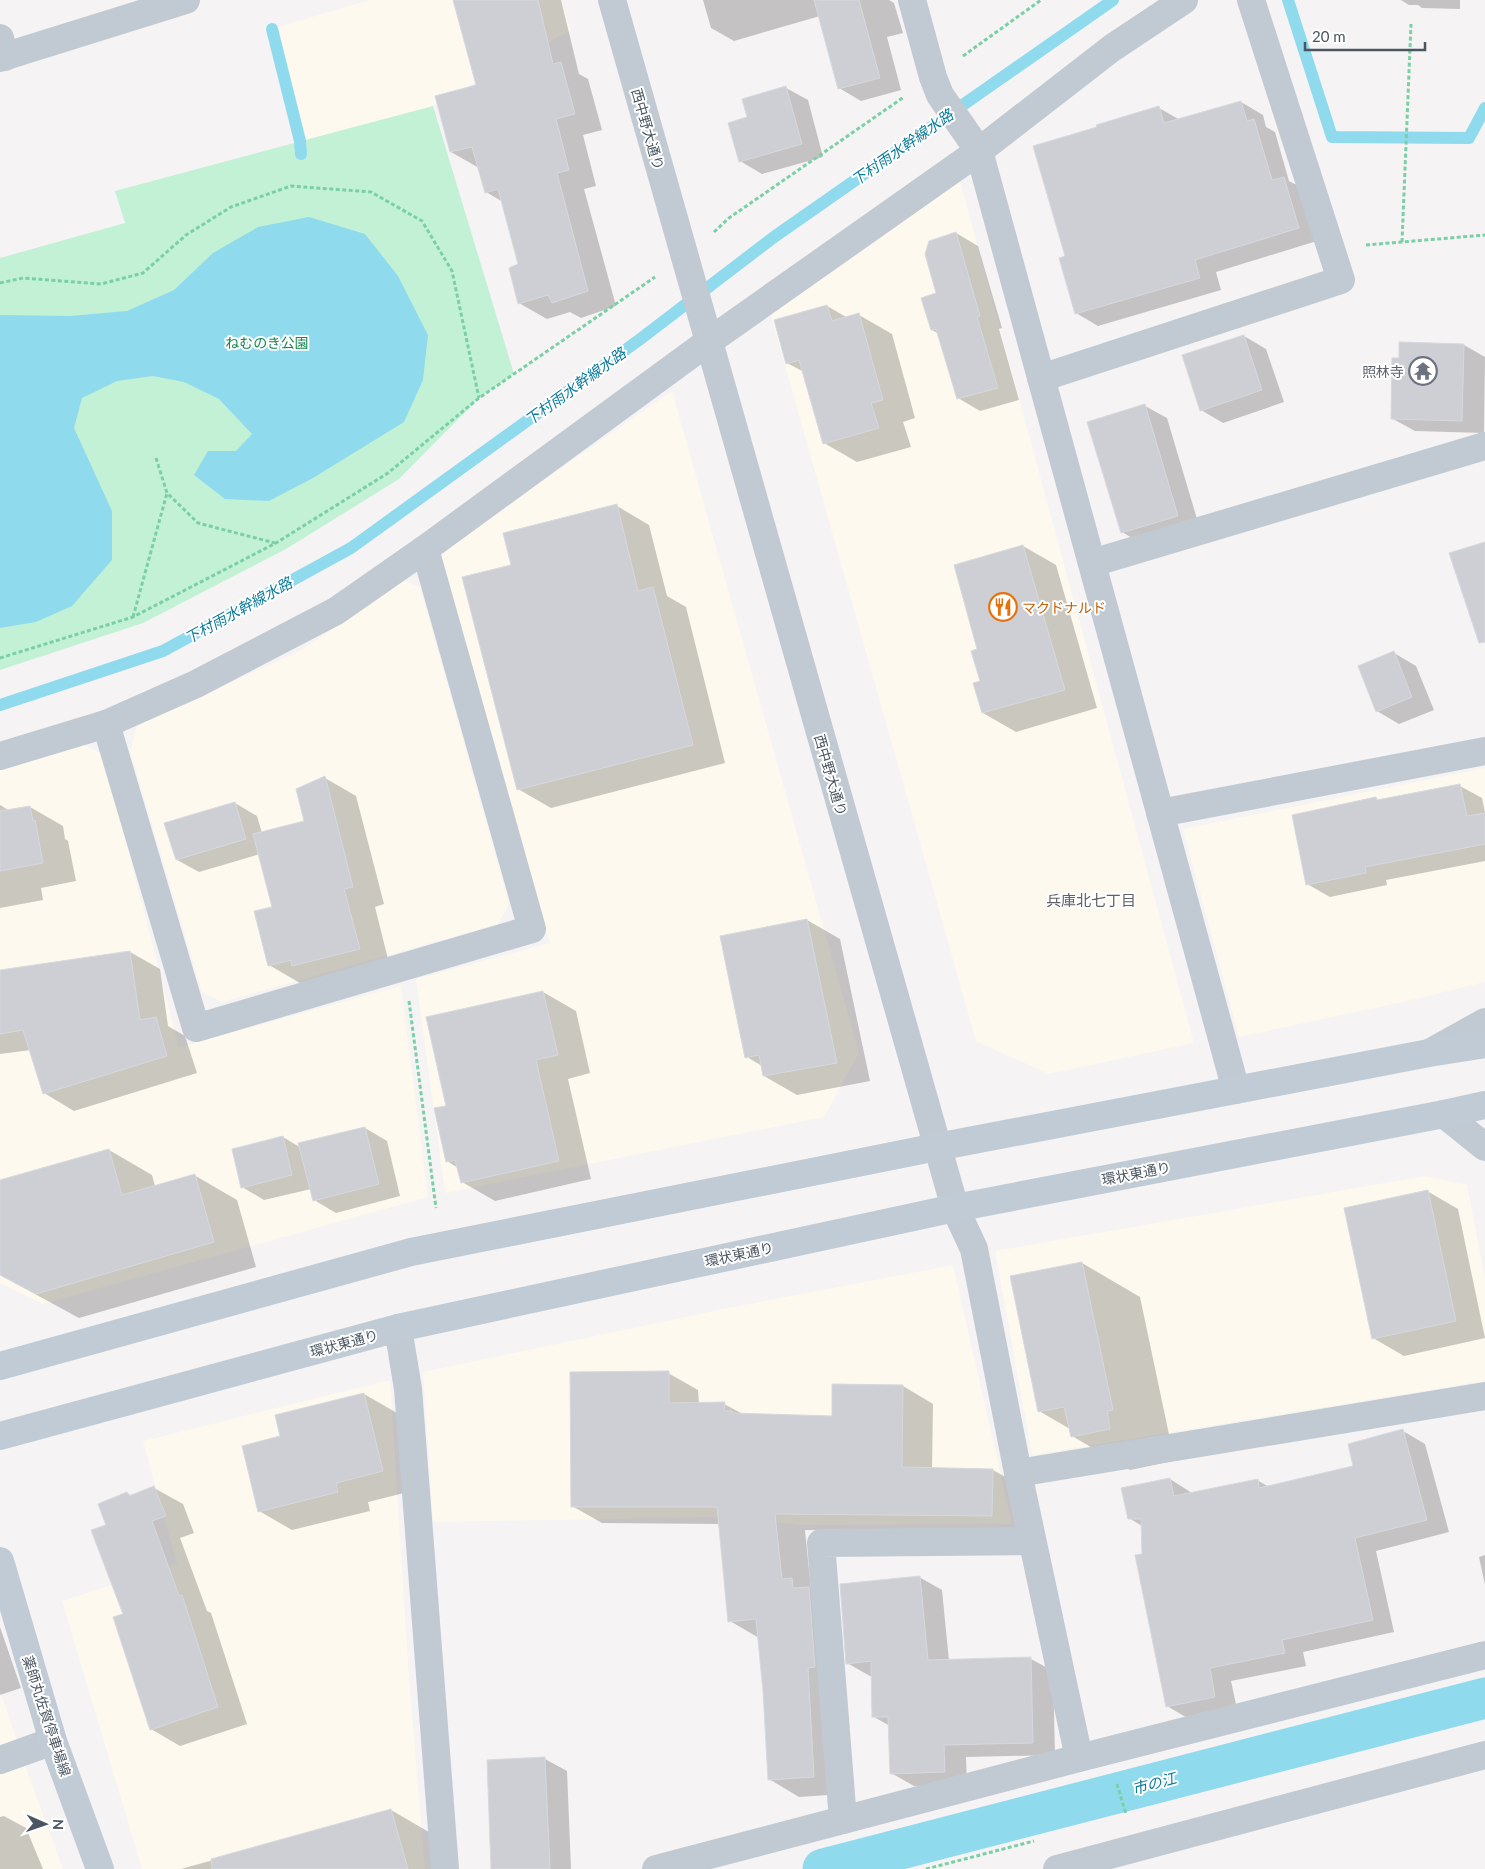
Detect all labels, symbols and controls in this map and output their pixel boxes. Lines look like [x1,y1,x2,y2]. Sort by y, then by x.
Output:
scale bar [1305,20,1425,52]
text: 20 m [1312,27,1346,45]
street label: 西中野大通り [628,86,668,172]
water label: 下村雨水幹線水路 [848,104,958,189]
park label: ねむのき公園 [225,334,309,351]
water label: 下村雨水幹線水路 [521,342,630,429]
temple icon: 照林寺 [1408,356,1438,386]
place label: 照林寺 [1362,363,1404,380]
water label: 下村雨水幹線水路 [181,572,297,647]
restaurant icon: マクドナルド [988,592,1018,622]
place label: マクドナルド [1022,599,1106,616]
street label: 西中野大通り [811,732,851,818]
district label: 兵庫北七丁目 [1046,891,1136,909]
street label: 環状東通り [1100,1158,1172,1188]
street label: 環状東通り [703,1238,775,1270]
street label: 環状東通り [308,1326,380,1360]
street label: 薬師丸佐賀停車場線 [19,1653,75,1779]
water label: 市の江 [1130,1768,1180,1798]
north arrow [20,1799,70,1849]
text: N [50,1819,67,1830]

